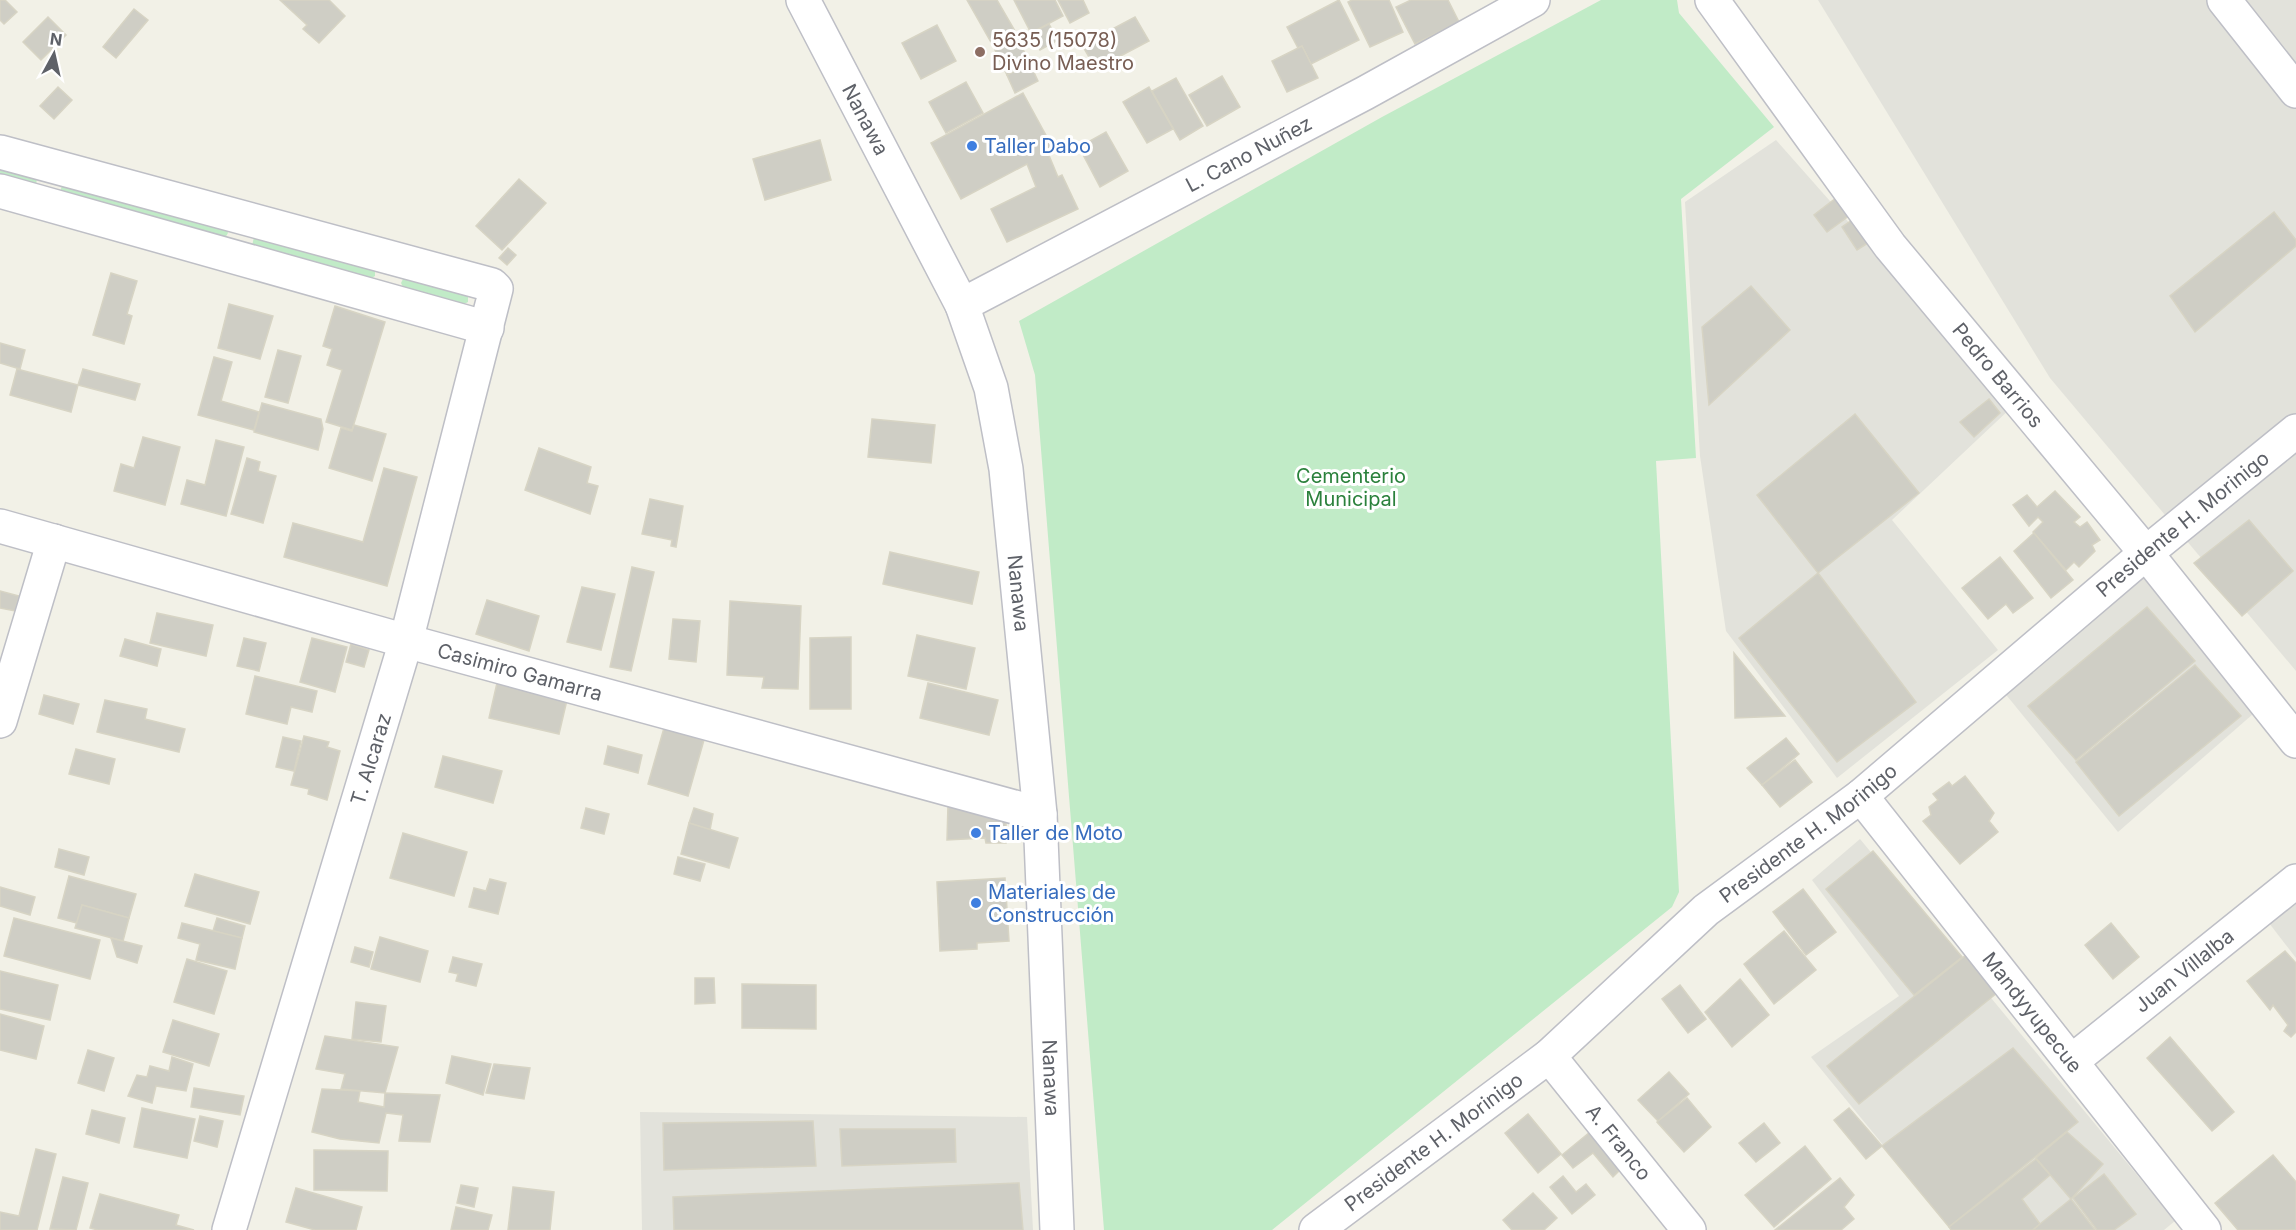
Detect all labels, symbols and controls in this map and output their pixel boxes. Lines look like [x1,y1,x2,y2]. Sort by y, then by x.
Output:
north arrow [24,24,84,84]
text: N [49,28,64,50]
place label: 5635 (15078) Divino Maestro [992,28,1134,75]
marker: 5635 (15078) Divino Maestro [973,45,987,59]
street label: Nanawa [837,80,894,159]
street label: L. Cano Nuñez [1182,111,1316,197]
place label: Taller Dabo [984,134,1091,158]
marker: Taller Dabo [965,139,979,153]
street label: Pedro Barrios [1947,318,2048,432]
street label: Presidente H. Morinigo [2092,446,2274,602]
park label: Cementerio Municipal [1296,464,1406,511]
street label: Nanawa [1003,554,1034,633]
street label: Casimiro Gamarra [435,638,605,706]
street label: T. Alcaraz [346,710,396,808]
street label: Presidente H. Morinigo [1715,759,1902,908]
place label: Taller de Moto [988,821,1123,845]
marker: Taller de Moto [969,826,983,840]
place label: Materiales de Construcción [988,880,1116,927]
marker: Materiales de Construcción [969,896,983,910]
street label: Juan Villalba [2130,924,2239,1018]
street label: Mandyyupecue [1977,948,2087,1078]
street label: Nanawa [1037,1039,1064,1117]
street label: Presidente H. Morinigo [1340,1068,1528,1216]
street label: A. Franco [1581,1100,1656,1185]

